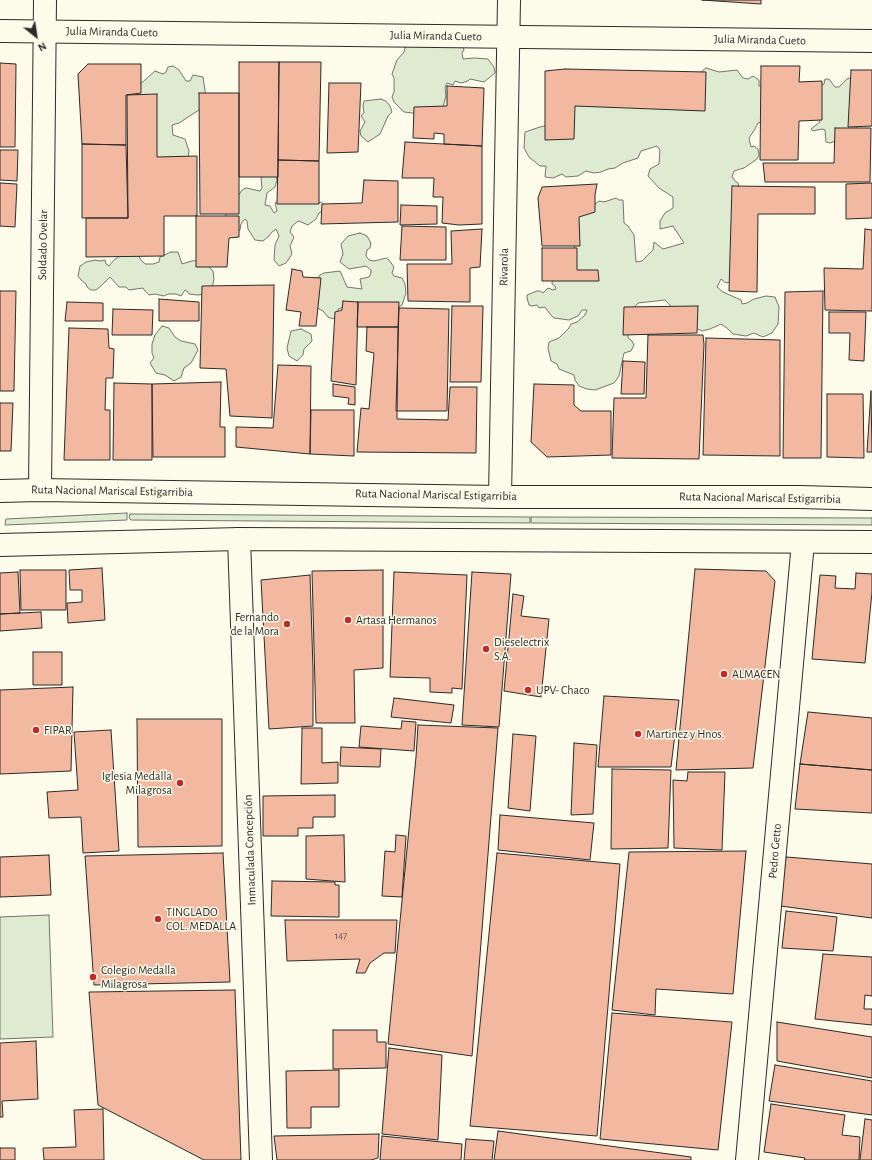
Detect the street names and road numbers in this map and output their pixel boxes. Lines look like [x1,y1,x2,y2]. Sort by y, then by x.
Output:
street label: Julia Miranda Cueto [66,24,158,40]
street label: Julia Miranda Cueto [390,28,482,44]
street label: Julia Miranda Cueto [714,32,806,48]
street label: Soldado Ovelar [35,210,51,280]
street label: Rivarola [496,248,512,286]
street label: Ruta Nacional Mariscal Estigarribia [31,482,193,500]
street label: Ruta Nacional Mariscal Estigarribia [355,486,517,504]
street label: Ruta Nacional Mariscal Estigarribia [679,489,841,507]
street label: Inmaculada Concepción [241,794,259,906]
street label: Pedro Getto [765,823,785,879]

